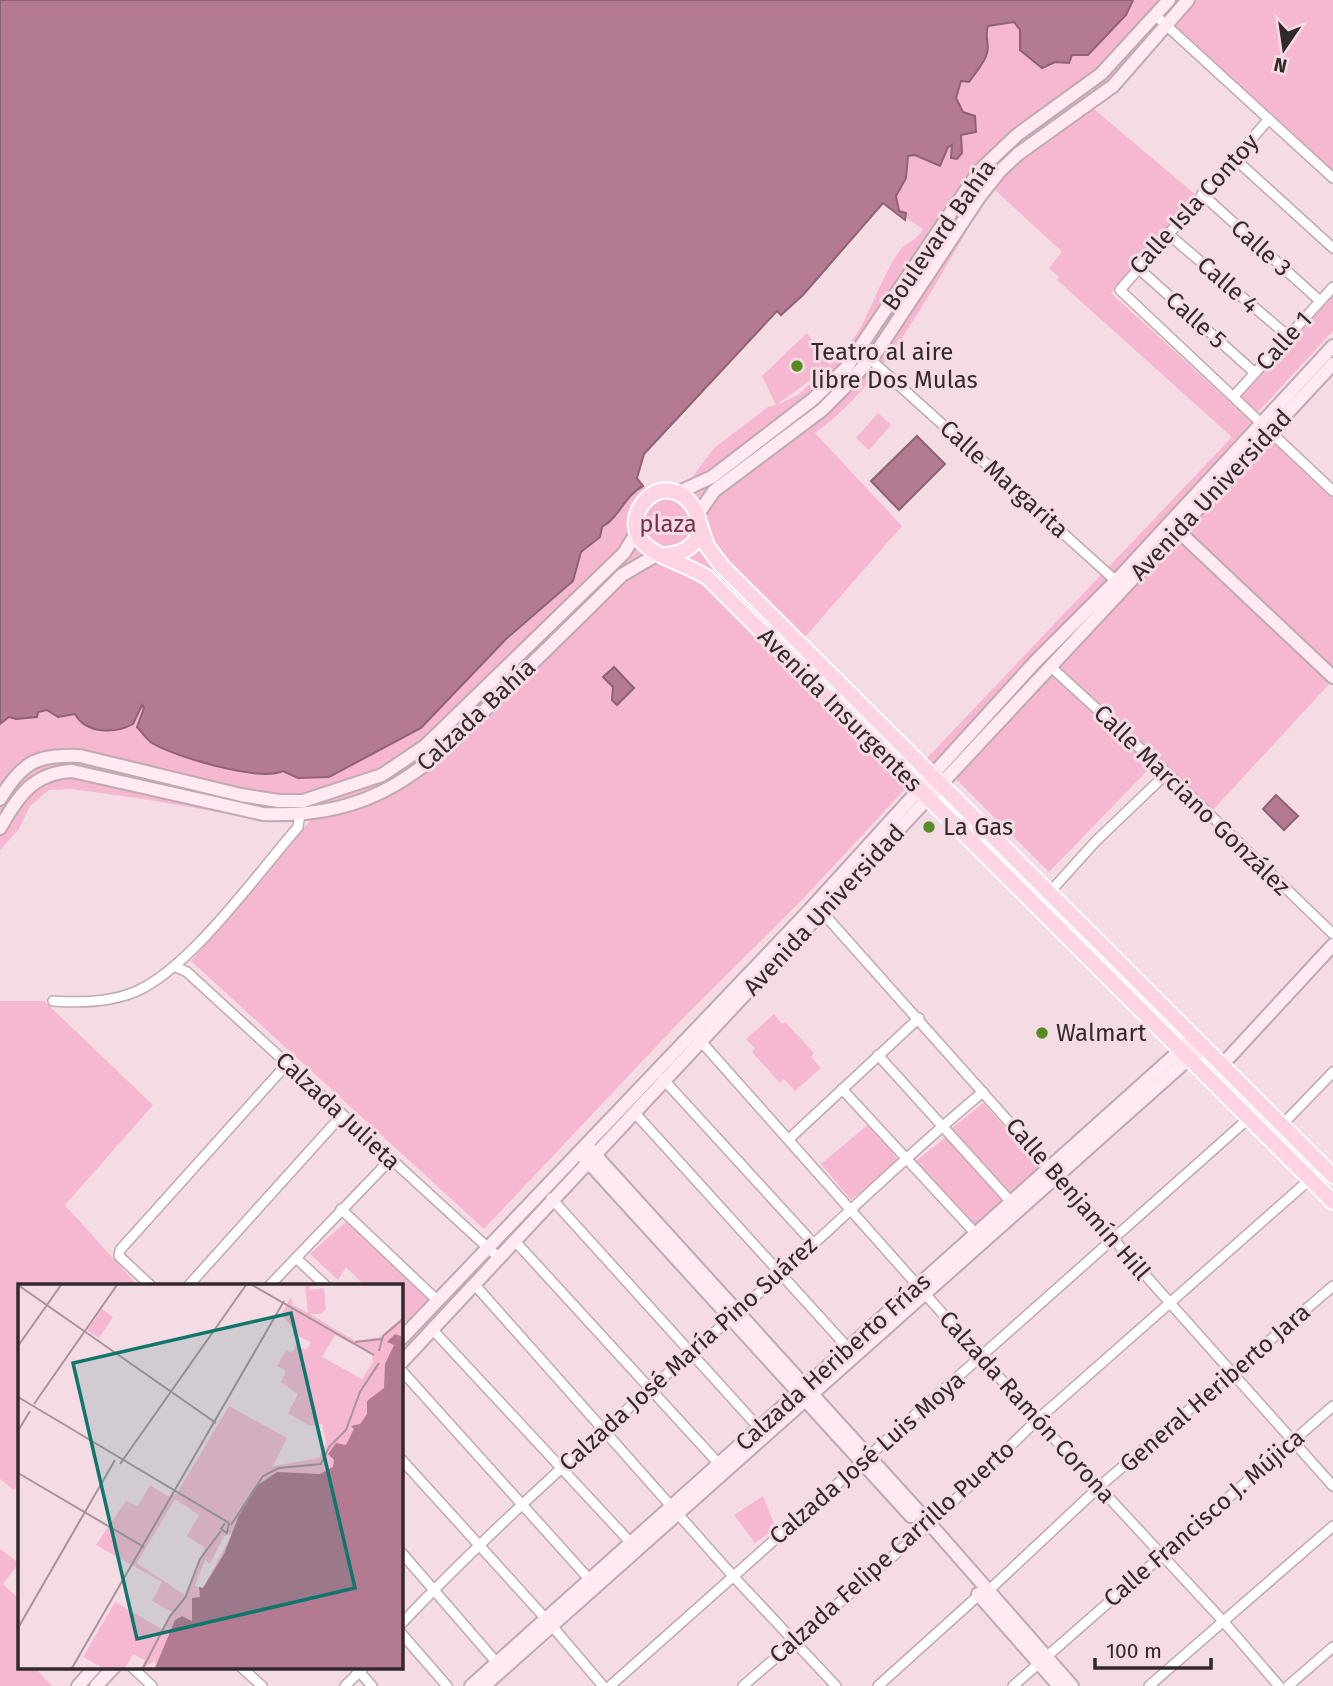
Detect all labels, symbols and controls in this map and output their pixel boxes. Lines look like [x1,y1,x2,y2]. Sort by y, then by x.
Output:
north arrow [1249,14,1319,84]
text: N [1272,52,1289,78]
street label: Calle Isla Contoy [1124,128,1264,280]
street label: Boulevard Bahía [877,154,1001,316]
street label: Calle 3 [1225,214,1297,282]
street label: Calle 4 [1192,251,1265,319]
street label: Calle 5 [1160,286,1232,354]
street label: Calle 1 [1250,306,1318,376]
place label: Teatro al aire libre Dos Mulas [811,338,978,394]
marker: Teatro al aire libre Dos Mulas [789,358,805,374]
street label: Avenida Universidad [1125,404,1297,586]
street label: Calle Margarita [934,414,1074,544]
park label: plaza [639,510,697,538]
street label: Avenida Insurgentes [752,622,928,798]
street label: Calzada Bahía [411,653,541,777]
street label: Calle Marciano González [1088,699,1296,901]
place label: La Gas [943,813,1013,841]
street label: Avenida Universidad [738,819,910,1001]
marker: La Gas [921,819,937,835]
place label: Walmart [1056,1019,1147,1047]
marker: Walmart [1034,1025,1050,1041]
street label: Calzada Julieta [270,1046,406,1176]
street label: Calle Benjamín Hill [1000,1112,1156,1286]
street label: Calzada José María Pino Suárez [554,1231,822,1477]
street label: Calzada Heriberto Frías [730,1267,936,1457]
inset map [18,1284,402,1668]
street label: General Heriberto Jara [1114,1298,1316,1478]
street label: Calzada Ramón Corona [933,1305,1121,1509]
street label: Calzada José Luis Moya [764,1366,970,1550]
street label: Calle Francisco J. Mújica [1098,1423,1310,1613]
street label: Calzada Felipe Carrillo Puerto [764,1435,1020,1669]
scale bar [1095,1626,1210,1670]
text: 100 m [1106,1638,1162,1664]

